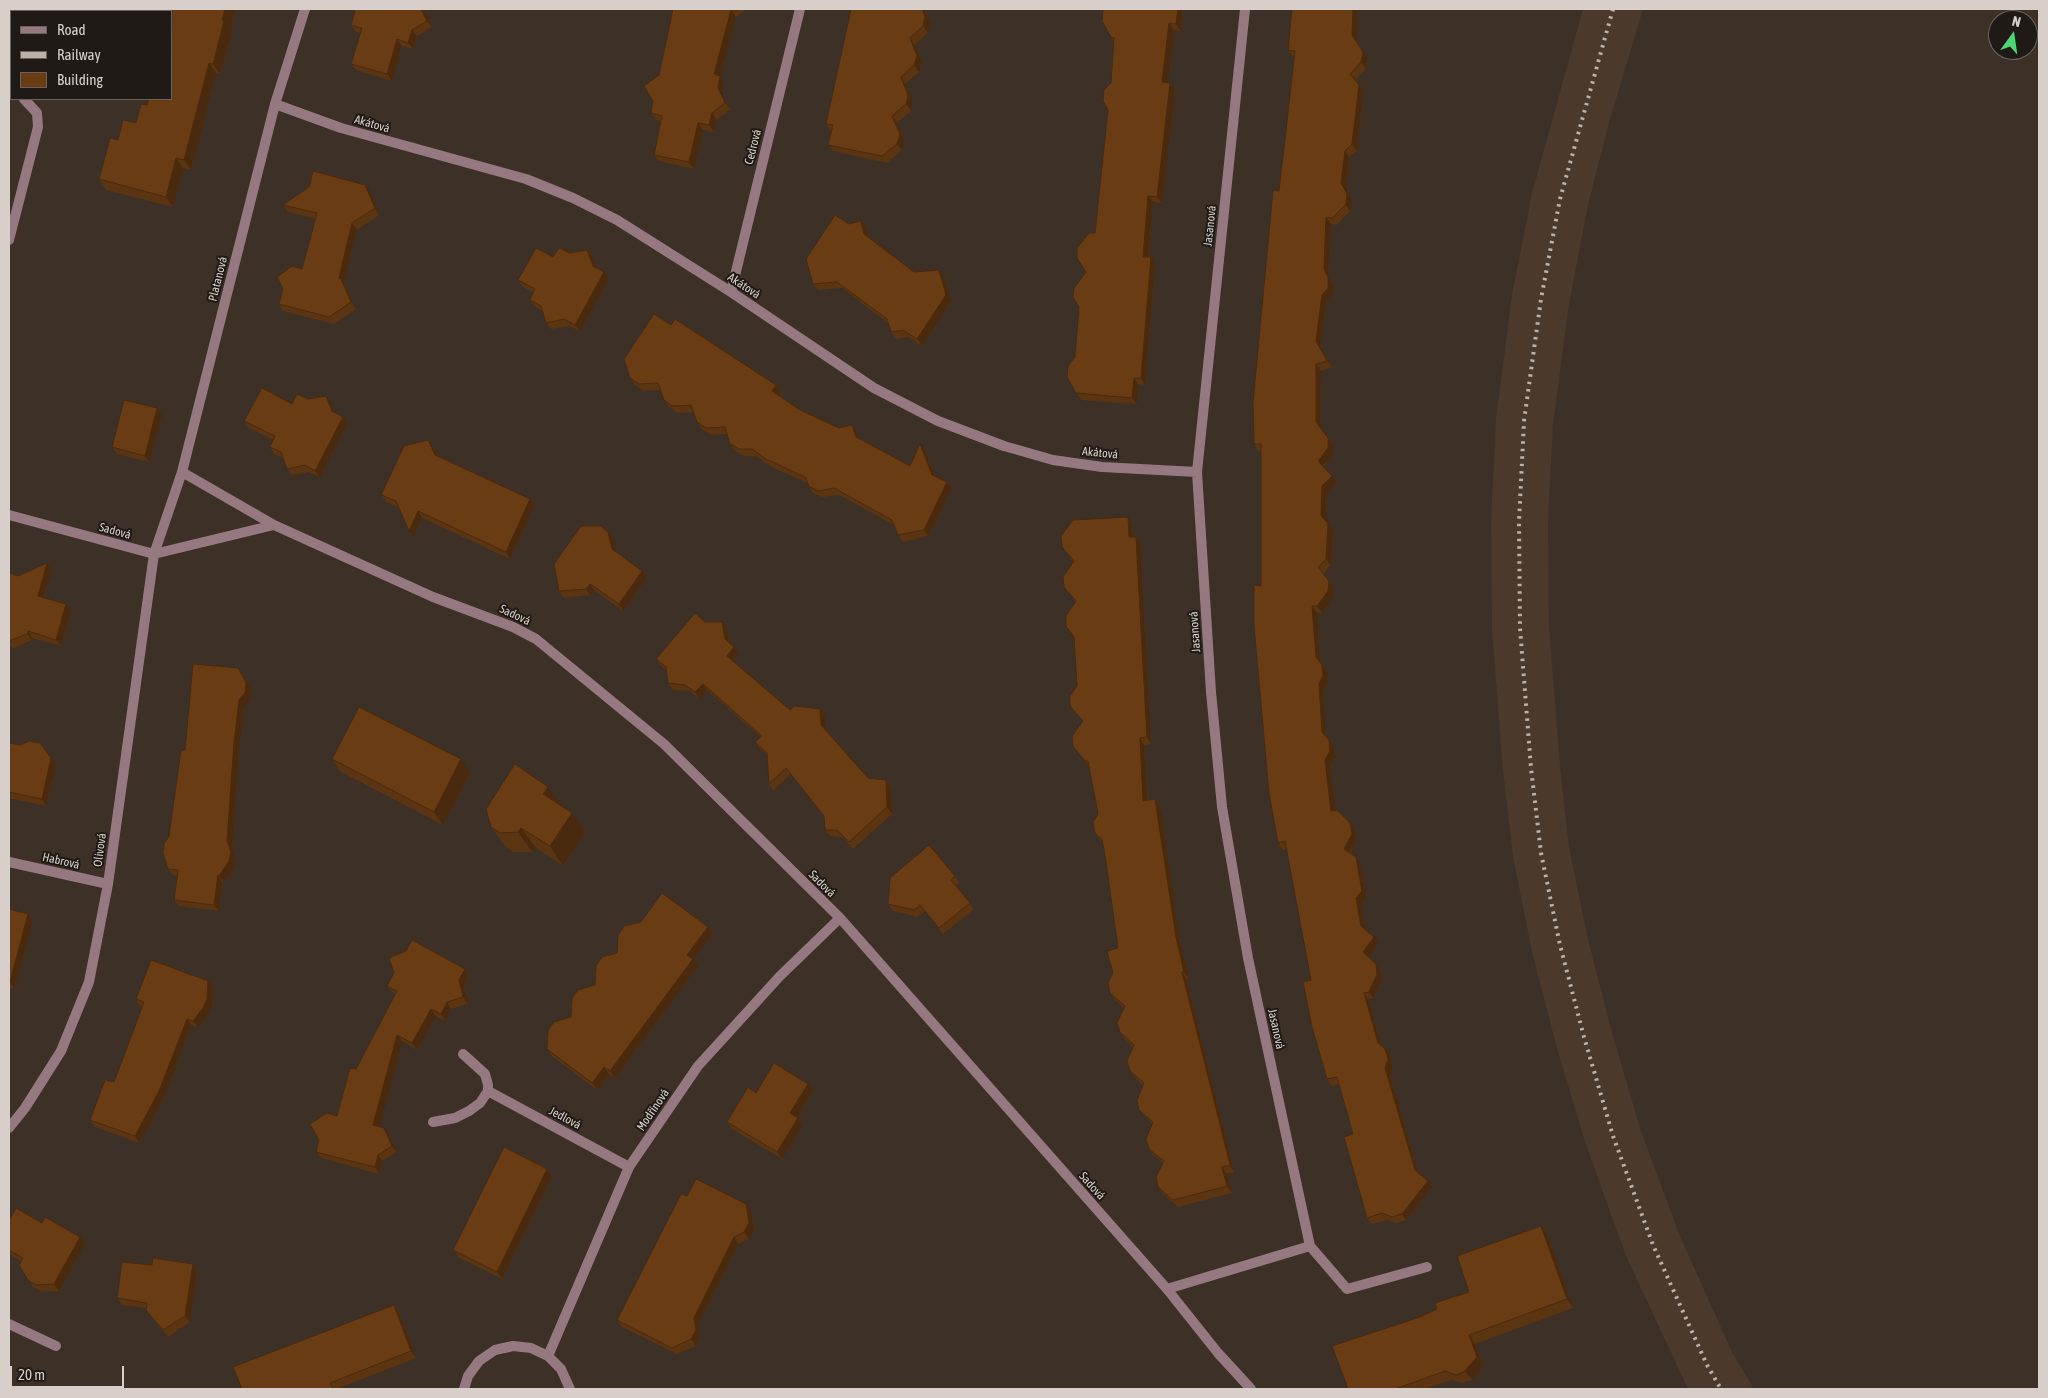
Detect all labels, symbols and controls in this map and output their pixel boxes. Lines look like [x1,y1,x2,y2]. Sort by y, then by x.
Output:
legend [10,10,172,100]
north arrow [1988,10,2038,60]
text: N [2010,13,2022,30]
text: Road [57,21,86,38]
text: Railway [57,46,101,63]
text: Building [57,71,103,88]
street label: Akátová [353,112,391,136]
street label: Cedrová [742,128,764,166]
street label: Jasanová [1201,205,1219,247]
street label: Platanová [206,255,230,303]
street label: Akátová [725,270,763,302]
street label: Akátová [1081,444,1119,462]
street label: Sadová [98,520,132,542]
street label: Sadová [497,602,533,628]
street label: Jasanová [1186,611,1204,653]
street label: Olivová [91,832,109,868]
street label: Habrová [41,850,81,872]
street label: Sadová [806,868,838,900]
street label: Jasanová [1265,1007,1287,1051]
street label: Modřínová [634,1086,672,1134]
street label: Jedlová [547,1104,583,1132]
street label: Sadová [1076,1169,1108,1203]
scale bar [12,1356,126,1388]
text: 20 m [18,1366,45,1383]

